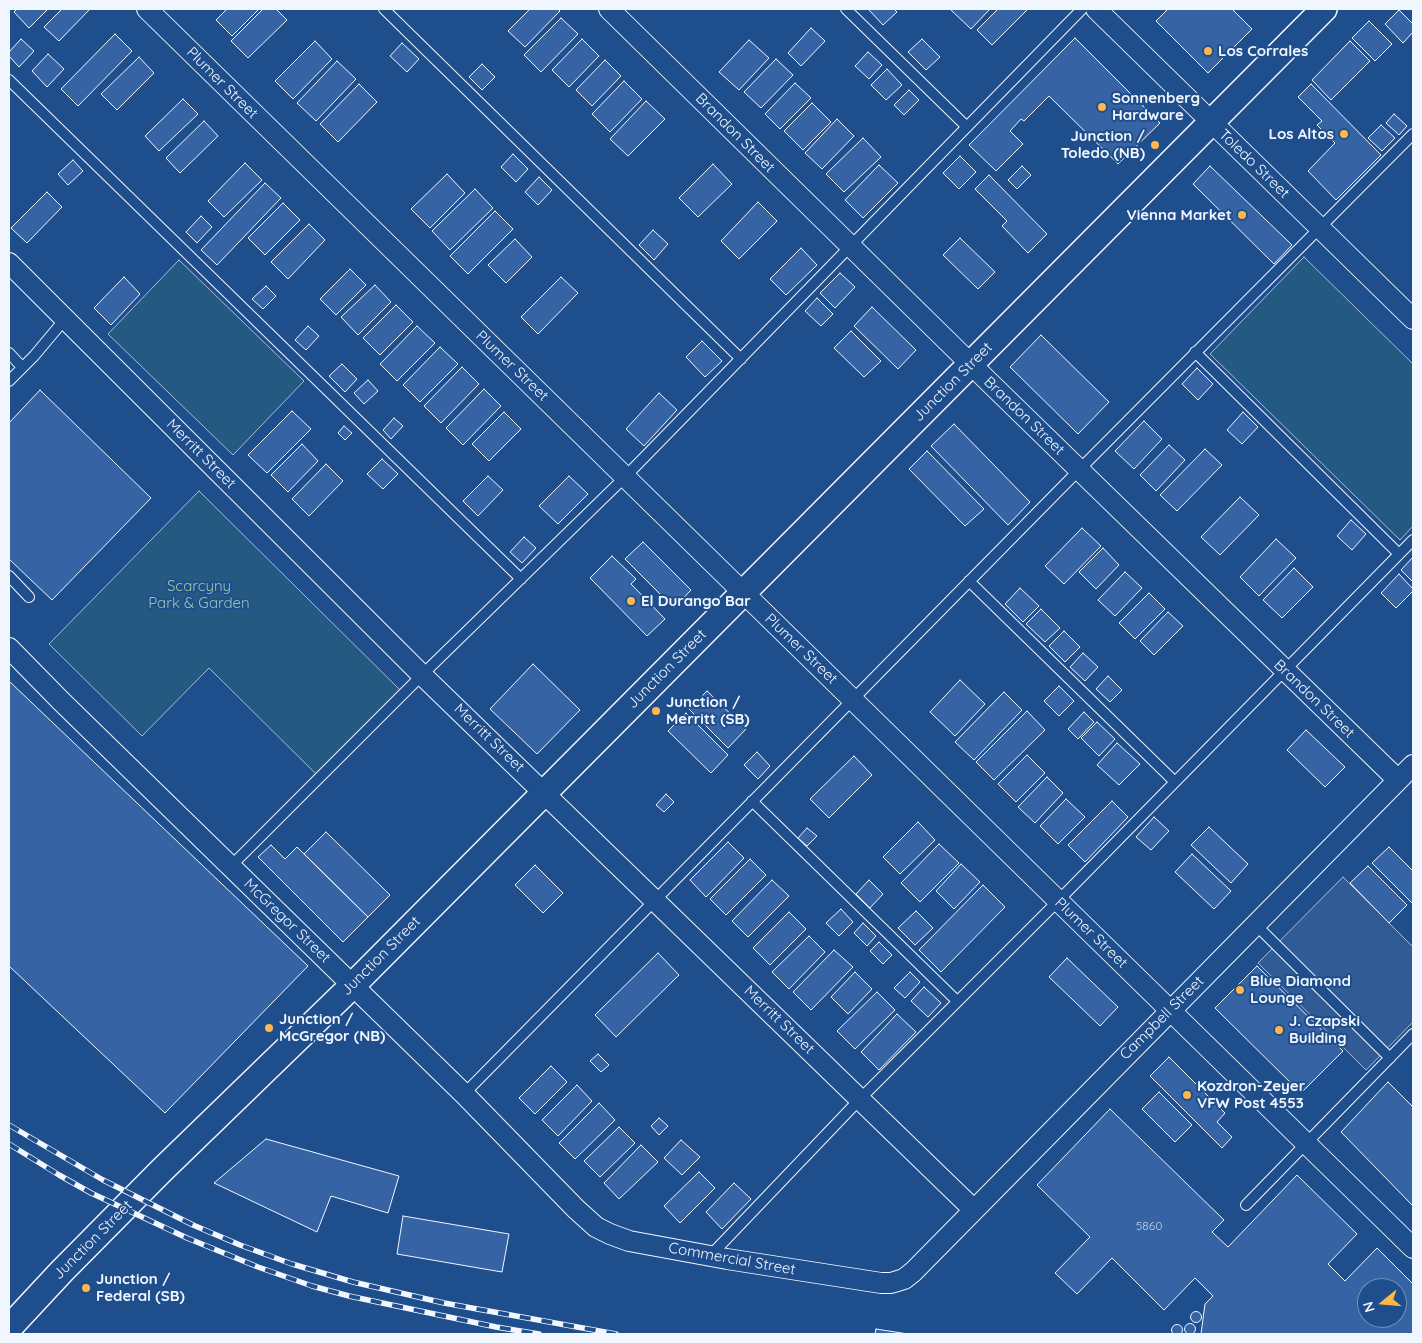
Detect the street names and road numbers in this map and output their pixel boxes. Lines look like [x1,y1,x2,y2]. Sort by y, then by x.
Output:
street label: Plumer Street [182,43,262,123]
street label: Brandon Street [692,90,778,176]
street label: Toledo Street [1215,126,1293,202]
street label: Plumer Street [472,327,552,405]
street label: Junction Street [910,339,996,425]
street label: Brandon Street [980,373,1068,459]
street label: Merritt Street [162,415,240,493]
street label: Plumer Street [761,610,841,688]
street label: Junction Street [624,626,710,712]
street label: Brandon Street [1270,656,1358,742]
street label: Merritt Street [450,700,528,776]
street label: McGregor Street [240,875,334,967]
street label: Plumer Street [1051,894,1131,972]
street label: Junction Street [338,913,424,999]
street label: Campbell Street [1116,972,1208,1064]
street label: Merritt Street [740,982,818,1058]
street label: Junction Street [50,1197,136,1283]
street label: Commercial Street [667,1239,797,1279]

